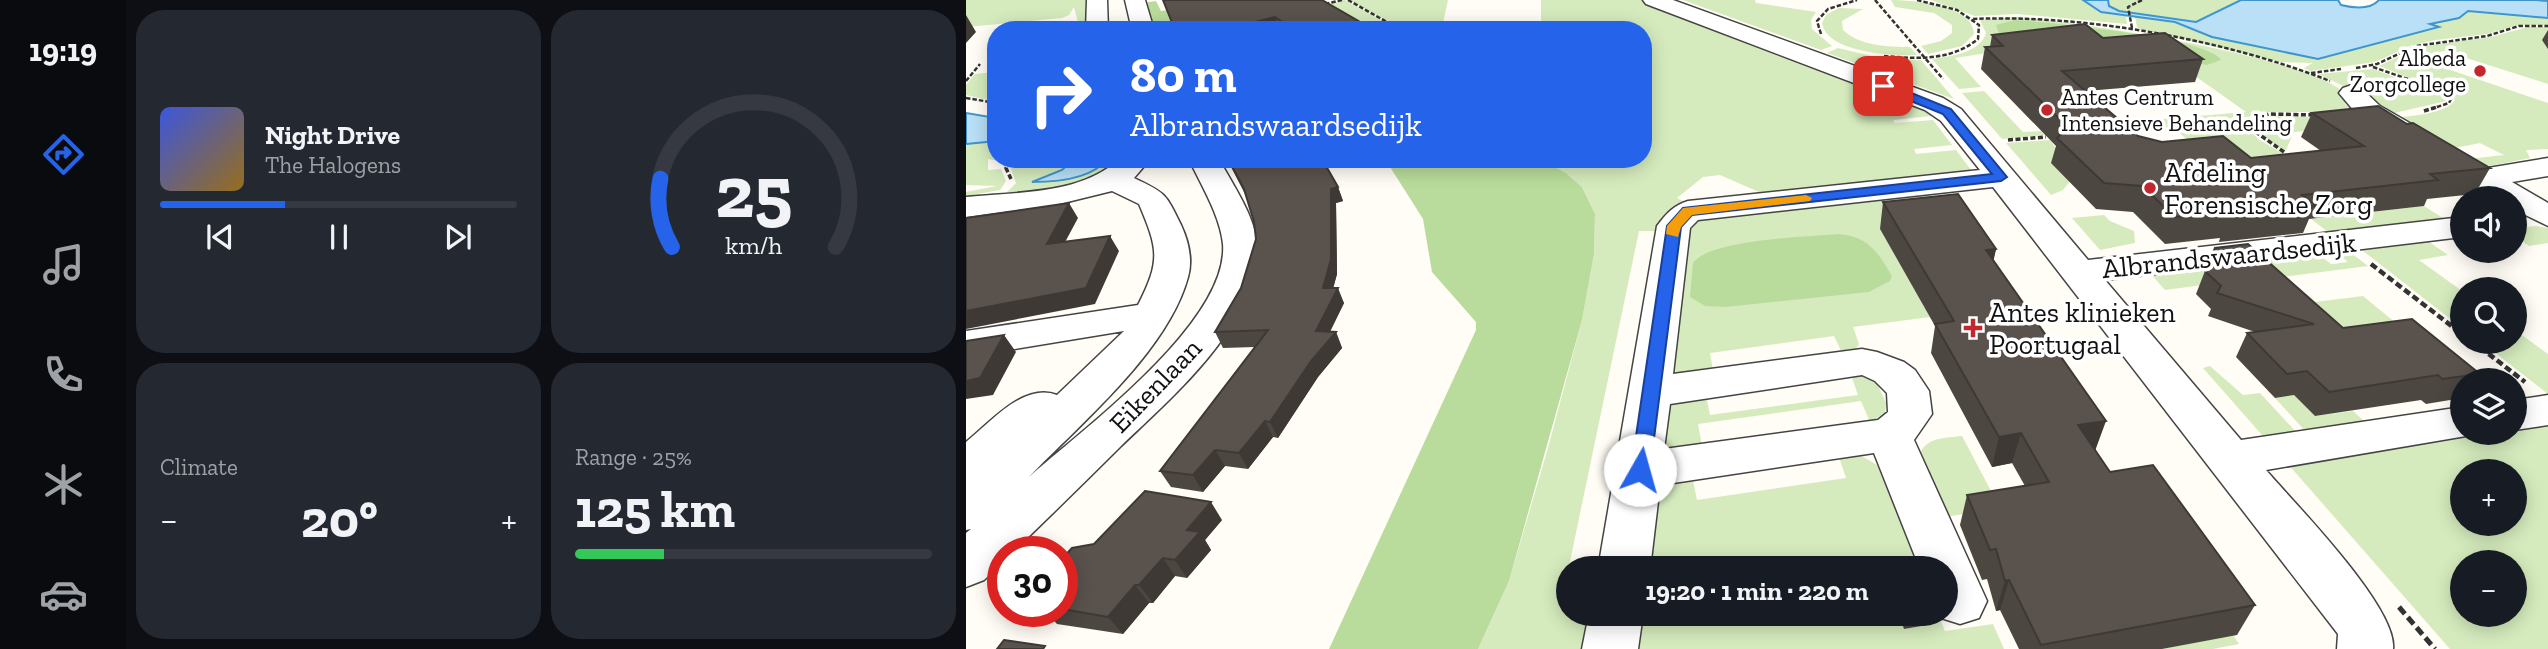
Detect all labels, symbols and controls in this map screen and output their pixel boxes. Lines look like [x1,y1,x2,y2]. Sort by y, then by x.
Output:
text: 19:19 [29,31,97,69]
place label: Albeda Zorgcollege [2350,44,2466,98]
text: 80 m [1130,46,1237,105]
icon: right [1015,49,1106,140]
pin [1853,56,1913,116]
marker: Albeda Zorgcollege [2472,63,2488,79]
icon: arrive [1864,67,1902,105]
place label: Antes Centrum Intensieve Behandeling [2061,83,2292,137]
marker: Antes Centrum Intensieve Behandeling [2039,102,2055,118]
text: Albrandswaardsedijk [1130,106,1422,144]
text: Night Drive [265,119,400,151]
icon: directions [39,130,88,179]
text: 25 [715,149,792,237]
text: The Halogens [265,151,401,179]
place label: Afdeling Forensische Zorg [2164,156,2373,221]
marker: Afdeling Forensische Zorg [2142,180,2158,196]
map controls [2450,186,2527,627]
button: sound [2450,186,2527,263]
icon: previous [201,218,239,256]
icon: pause [320,218,358,256]
icon: next [439,218,477,256]
street label: Albrandswaardsedijk [2100,226,2358,285]
text: km/h [725,230,782,260]
icon: music [39,240,88,289]
button: search [2450,277,2527,354]
place label: Antes klinieken Poortugaal [1989,296,2176,361]
marker: Antes klinieken Poortugaal [1963,318,1983,338]
street label: Eikenlaan [1102,331,1208,439]
icon: phone [39,350,88,399]
button: layers [2450,368,2527,445]
position arrow [1603,433,1677,507]
text: Range · 25% [575,443,692,471]
text: Climate [160,453,238,481]
button: + [2450,459,2527,536]
icon: climate [39,460,88,509]
text: 125 km [575,478,735,540]
text: 20° [301,488,378,550]
text: − [160,497,178,543]
text: + [501,497,517,543]
speed limit sign: 30 [987,536,1078,627]
button: − [2450,550,2527,627]
icon: car [39,570,88,619]
text: 19:20 · 1 min · 220 m [1645,575,1869,607]

